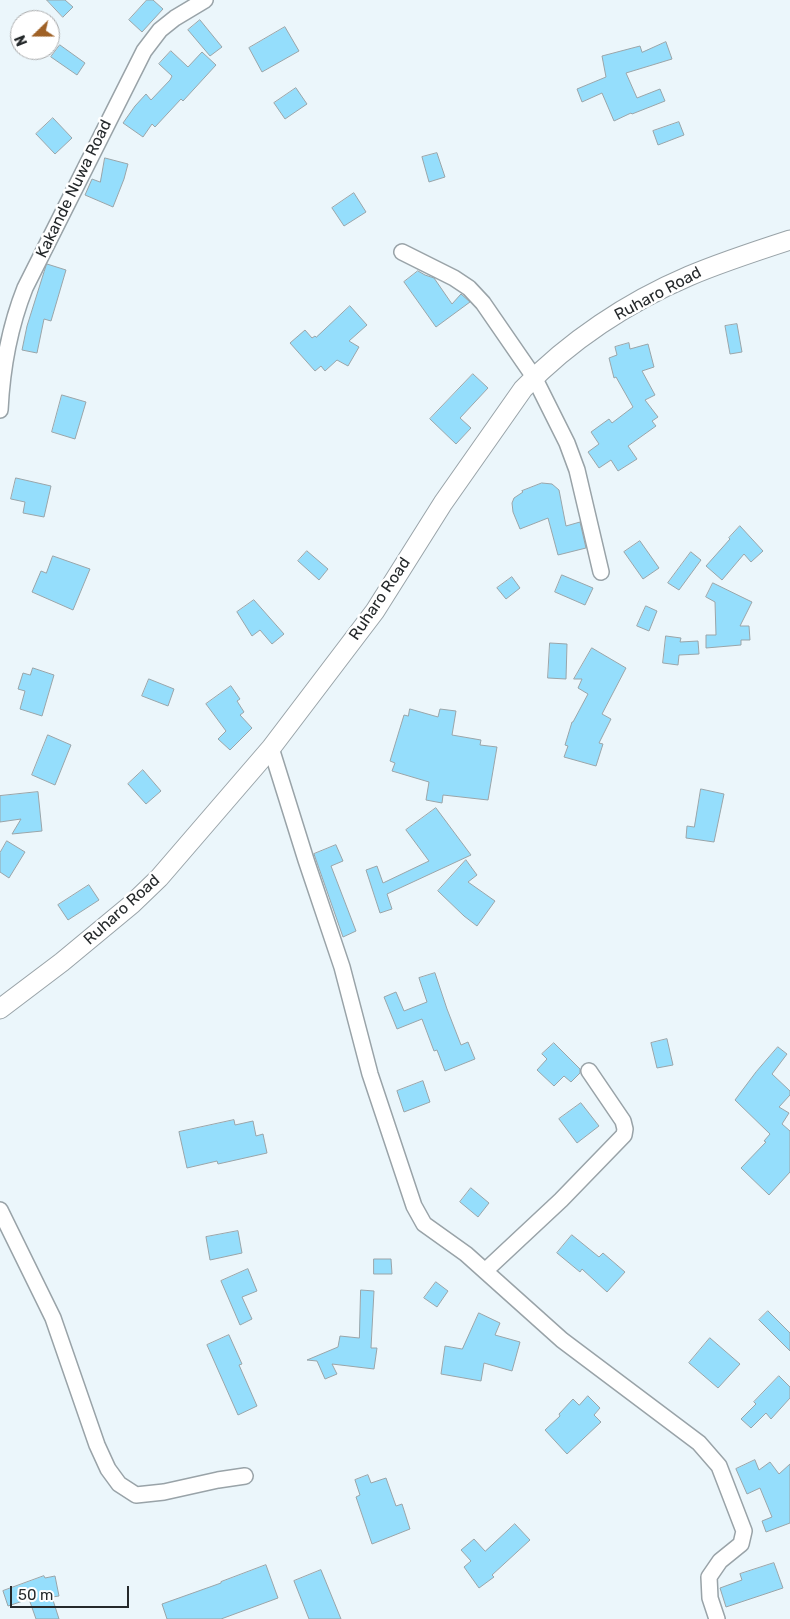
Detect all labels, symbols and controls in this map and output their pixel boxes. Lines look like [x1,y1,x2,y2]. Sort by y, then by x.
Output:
north arrow [10,10,60,60]
text: N [12,33,31,48]
street label: Kakande Nuwa Road [32,117,116,261]
street label: Ruharo Road [611,263,705,325]
street label: Ruharo Road [345,554,415,644]
street label: Ruharo Road [80,871,164,949]
scale bar [12,1576,131,1608]
text: 50 m [18,1586,53,1604]

